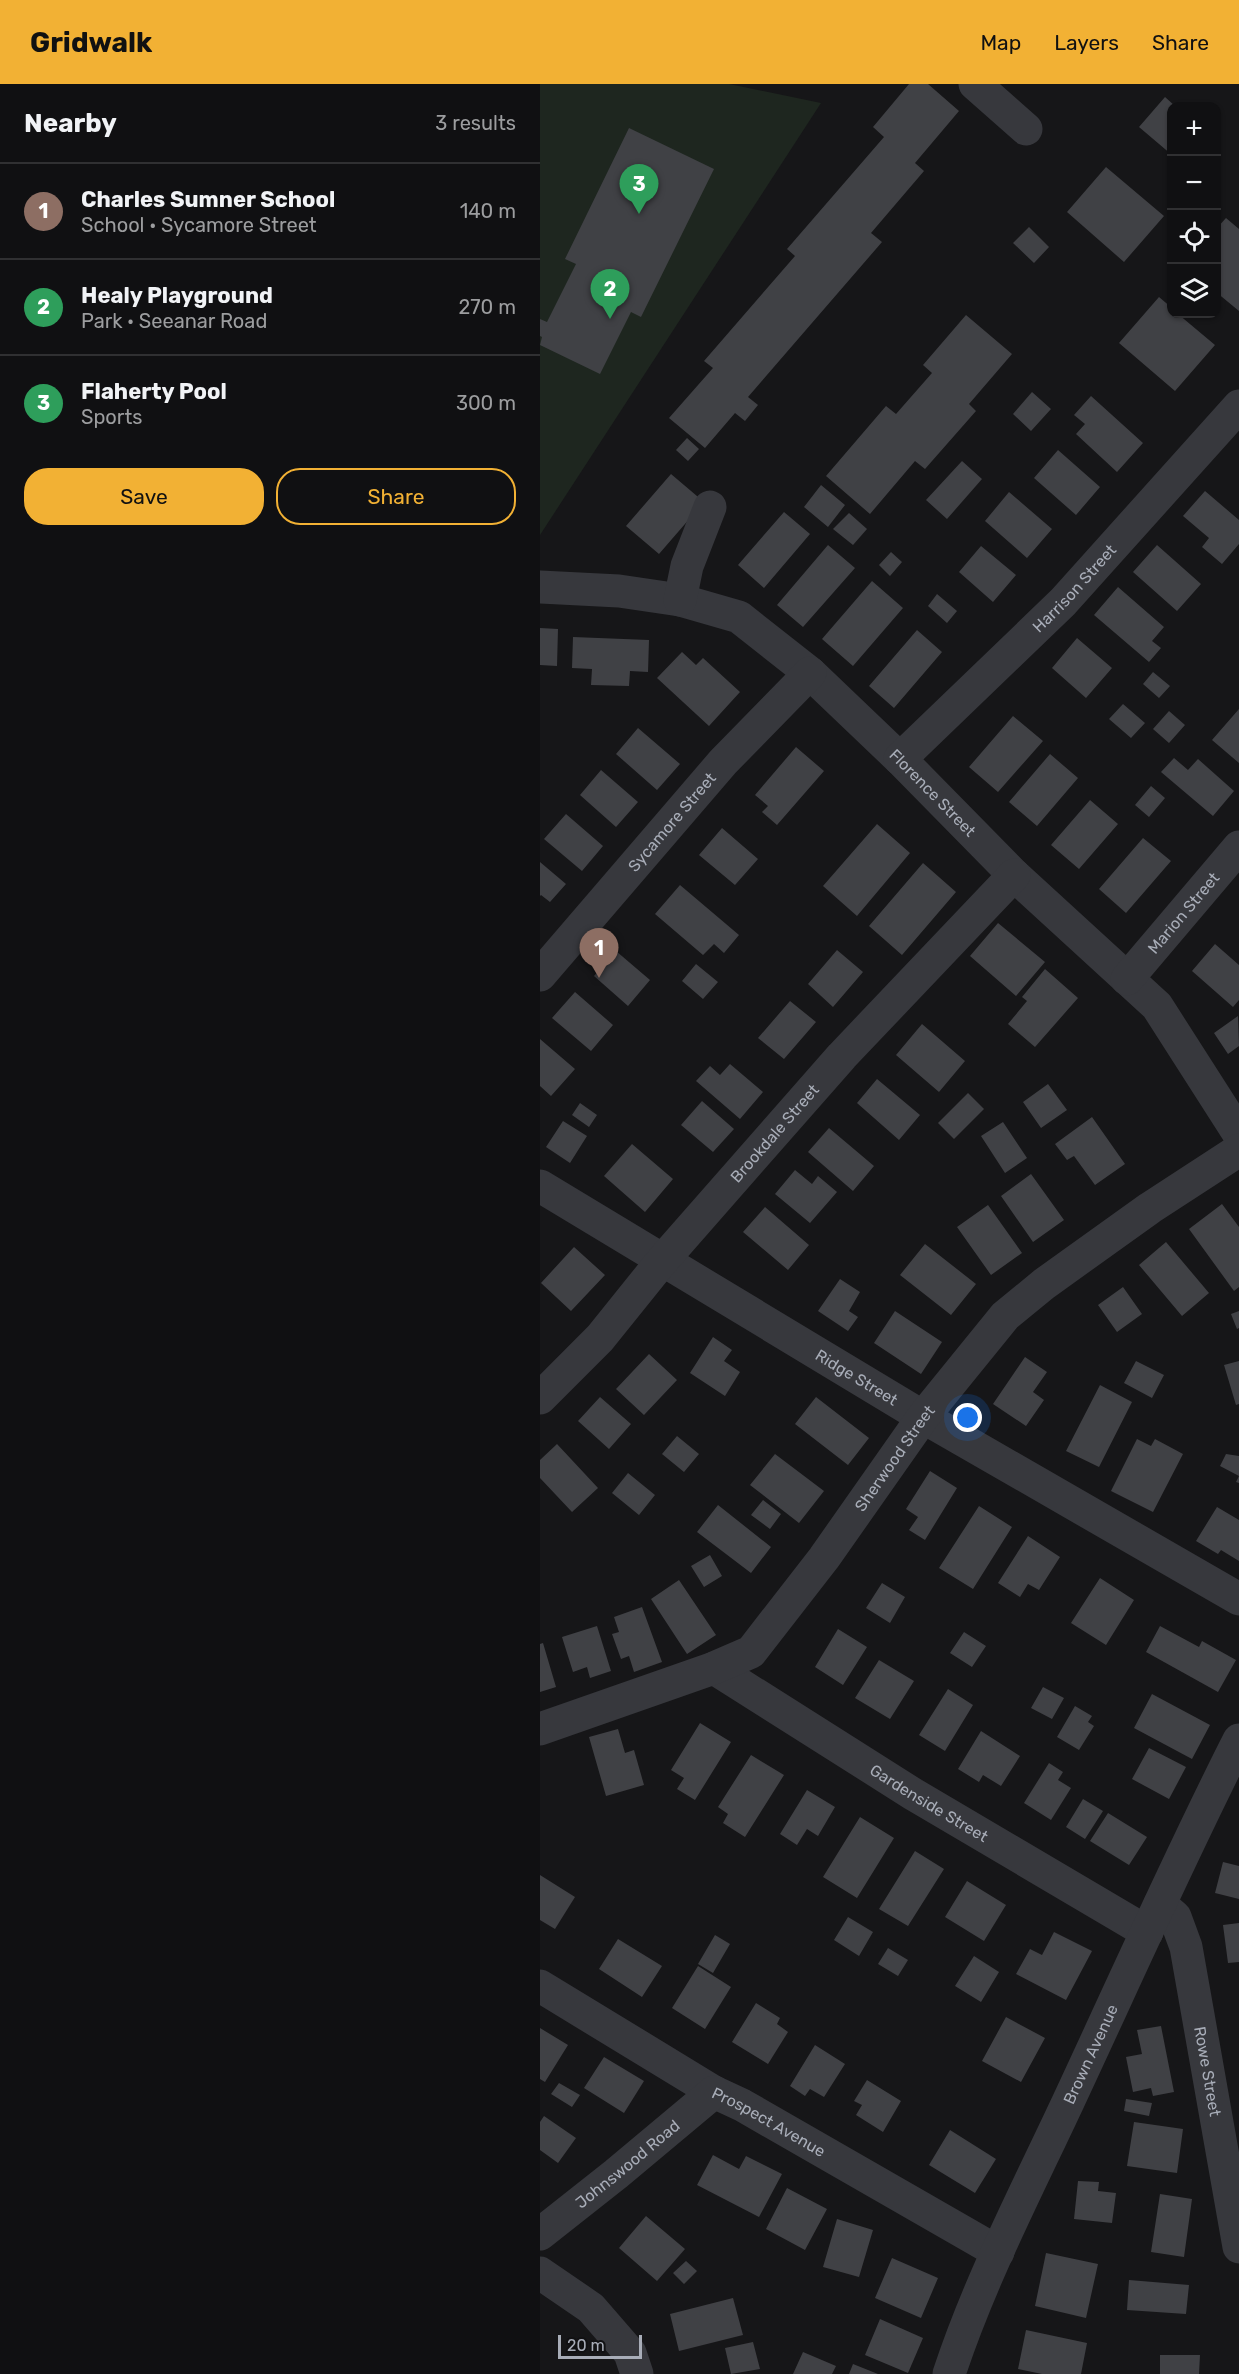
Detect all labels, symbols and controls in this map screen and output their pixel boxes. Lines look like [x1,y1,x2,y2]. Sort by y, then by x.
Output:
text: Gridwalk [30,26,152,59]
text: Map [980,30,1021,55]
text: Layers [1054,30,1119,55]
text: Share [1152,30,1209,55]
map controls [1167,102,1221,318]
button: + [1167,102,1221,156]
text: Nearby [24,108,117,139]
text: 3 results [435,111,516,135]
button: − [1167,156,1221,210]
pin: 3 [620,164,658,214]
text: Charles Sumner School [81,186,335,213]
text: 1 [39,199,48,223]
text: 140 m [460,199,516,223]
button: locate [1167,210,1221,264]
text: School · Sycamore Street [81,213,317,237]
button: layers [1167,264,1221,318]
pin: 2 [590,270,630,319]
text: Healy Playground [81,282,273,309]
text: 2 [37,295,50,319]
text: 270 m [459,295,516,319]
text: Park · Seeanar Road [81,309,267,333]
text: Flaherty Pool [81,378,227,405]
text: 3 [37,391,50,415]
text: 300 m [456,391,516,415]
text: Sports [81,405,142,429]
button: Save [24,468,264,525]
button: Share [276,468,516,525]
street label: Harrison Street [1028,540,1120,636]
street label: Florence Street [886,745,980,840]
street label: Sycamore Street [624,768,719,875]
street label: Marion Street [1143,868,1223,957]
pin: 1 [580,928,618,978]
street label: Brookdale Street [726,1080,823,1186]
street label: Ridge Street [812,1345,901,1409]
street label: Sherwood Street [850,1401,938,1515]
your location [953,1403,982,1432]
street label: Gardenside Street [867,1760,992,1846]
street label: Brown Avenue [1059,2001,1121,2107]
street label: Rowe Street [1191,2025,1225,2118]
street label: Prospect Avenue [709,2083,829,2160]
street label: Johnswood Road [571,2116,683,2212]
scale bar [558,2332,642,2360]
text: 20 m [567,2336,605,2355]

